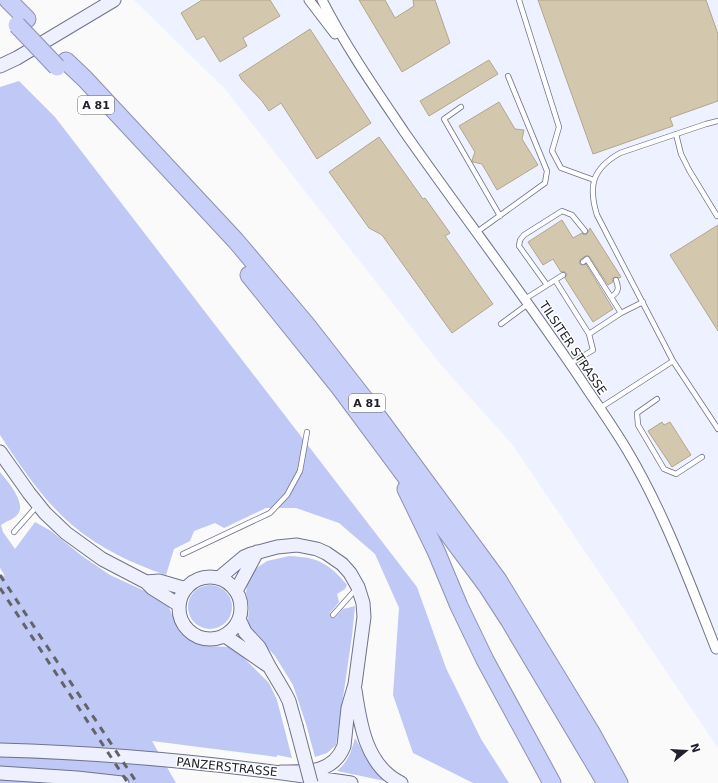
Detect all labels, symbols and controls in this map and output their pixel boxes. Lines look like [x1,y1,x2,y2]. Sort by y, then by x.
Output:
road number: A 81 [78,96,114,114]
street label: TILSITER STRASSE [536,298,609,397]
road number: A 81 [349,394,385,412]
north arrow [666,731,706,771]
text: N [687,742,703,754]
street label: PANZERSTRASSE [176,755,278,779]

